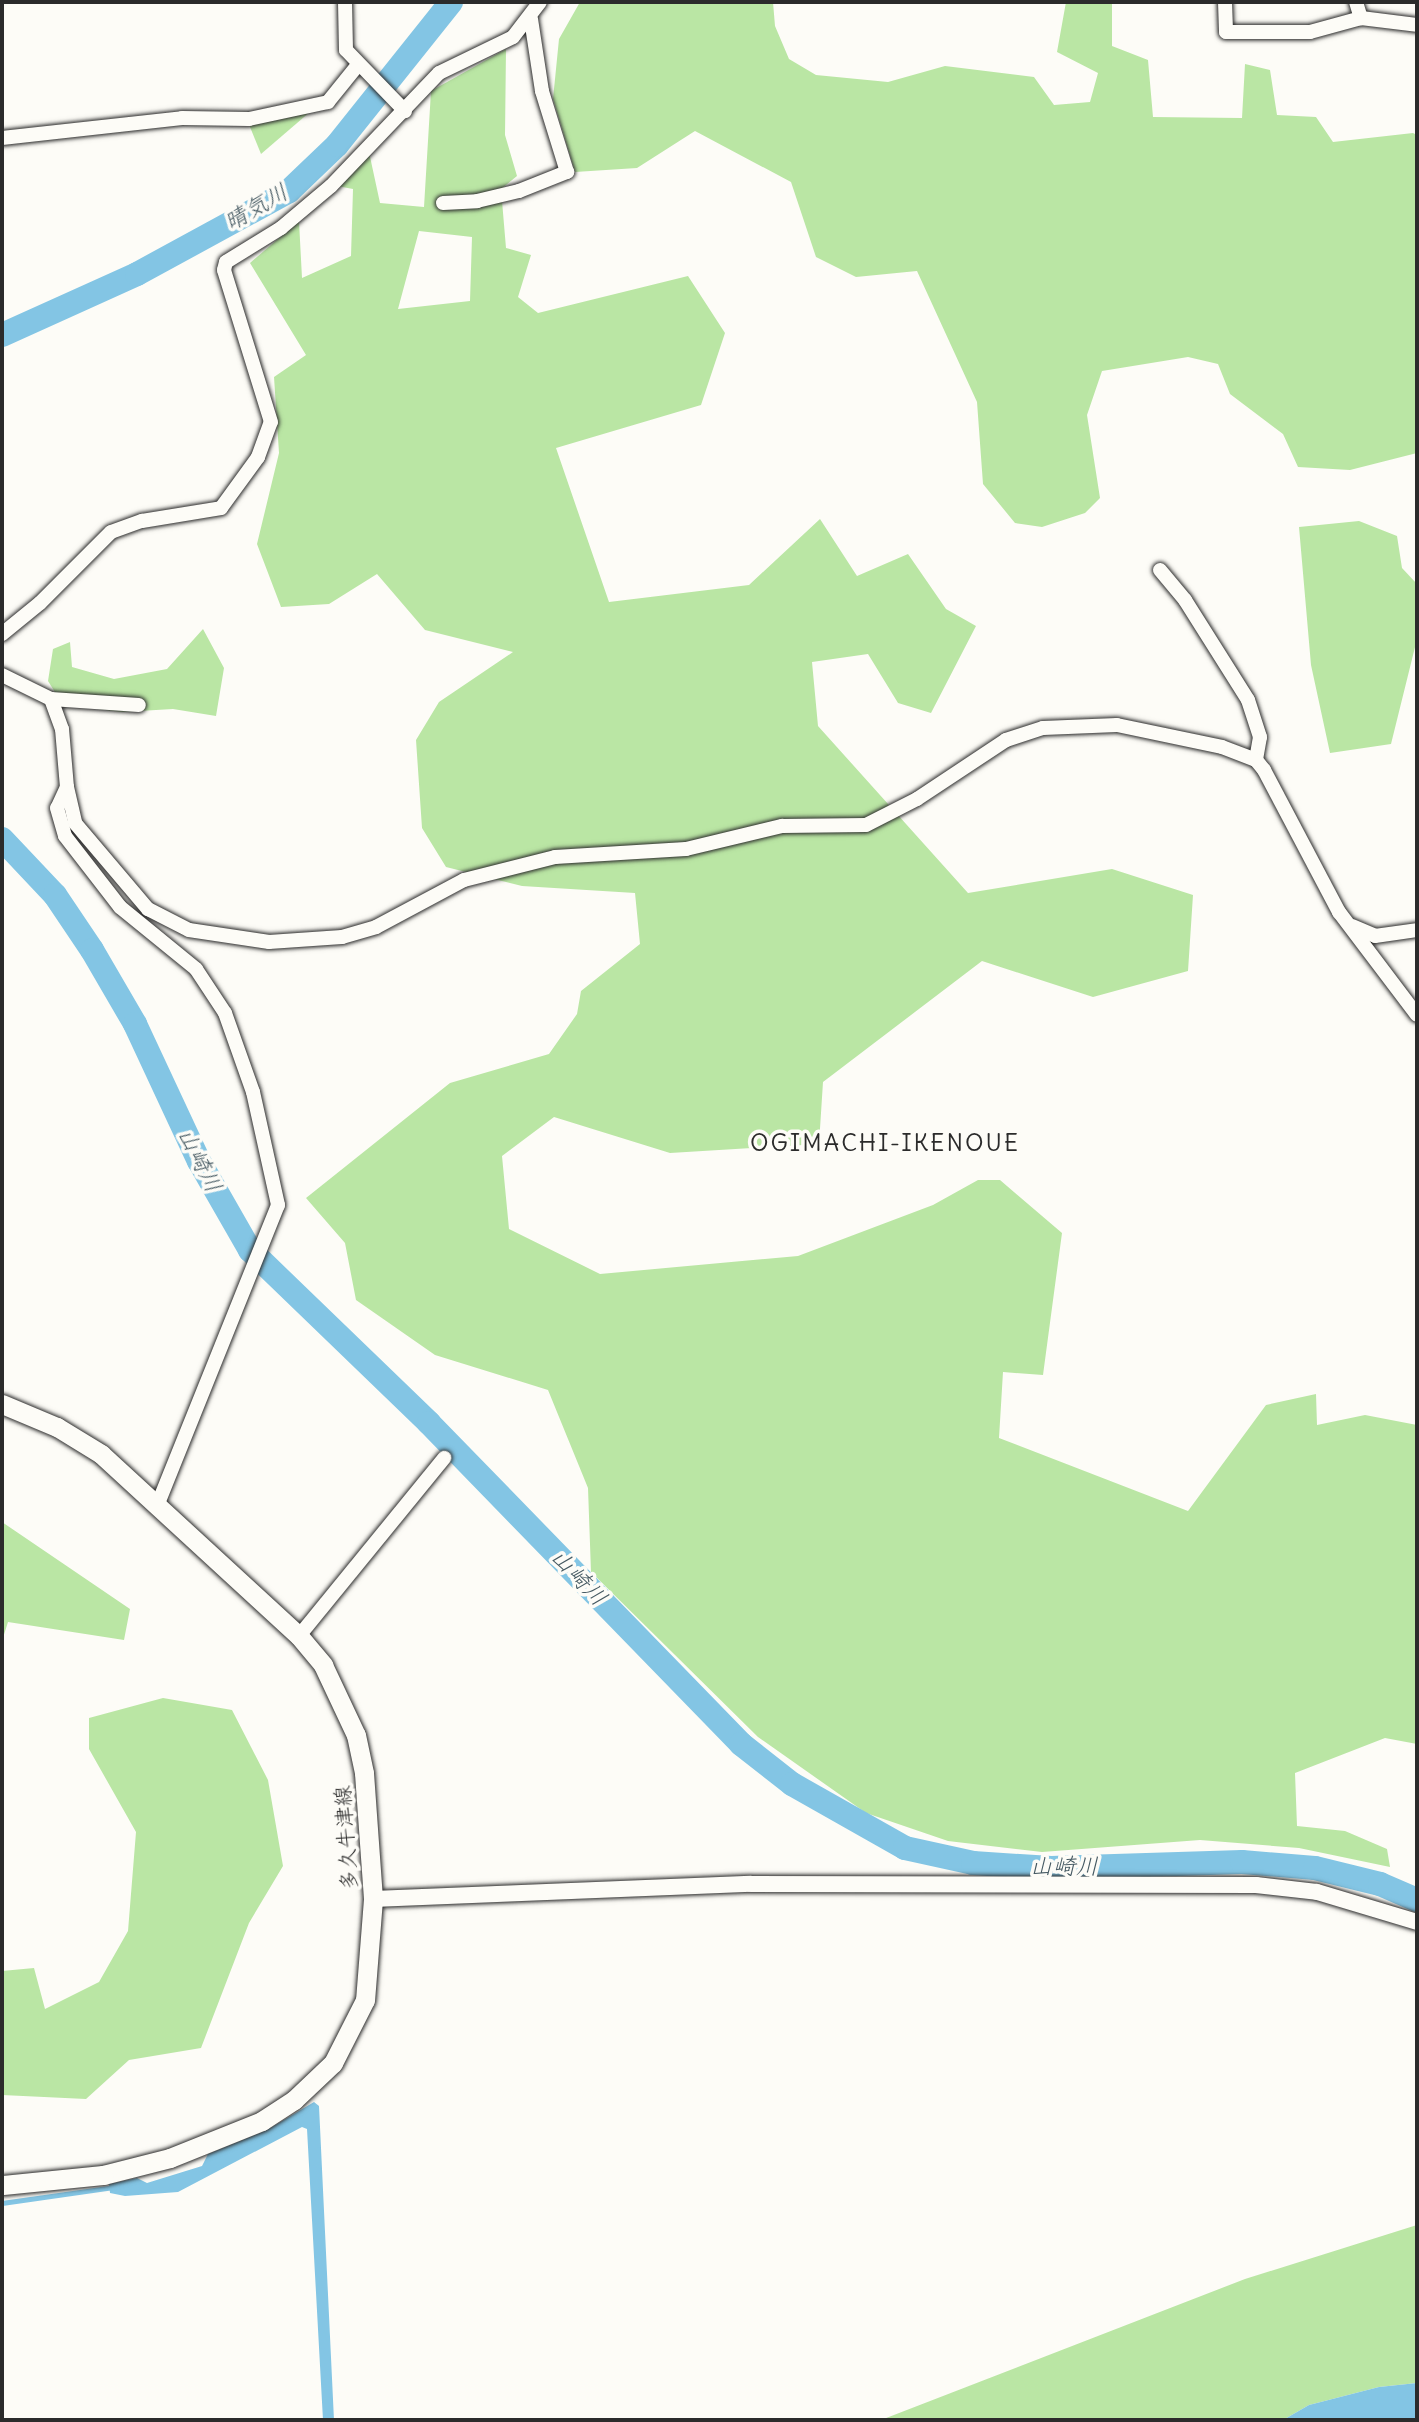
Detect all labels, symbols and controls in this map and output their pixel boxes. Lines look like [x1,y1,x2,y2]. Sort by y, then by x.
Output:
water label: 晴気川 [219,178,293,236]
water label: 山崎川 [172,1123,228,1197]
district label: OGIMACHI-IKENOUE [752,1129,1018,1157]
water label: 山崎川 [545,1543,613,1611]
street label: 多久牛津線 [330,1785,362,1891]
water label: 山崎川 [1030,1852,1098,1880]

